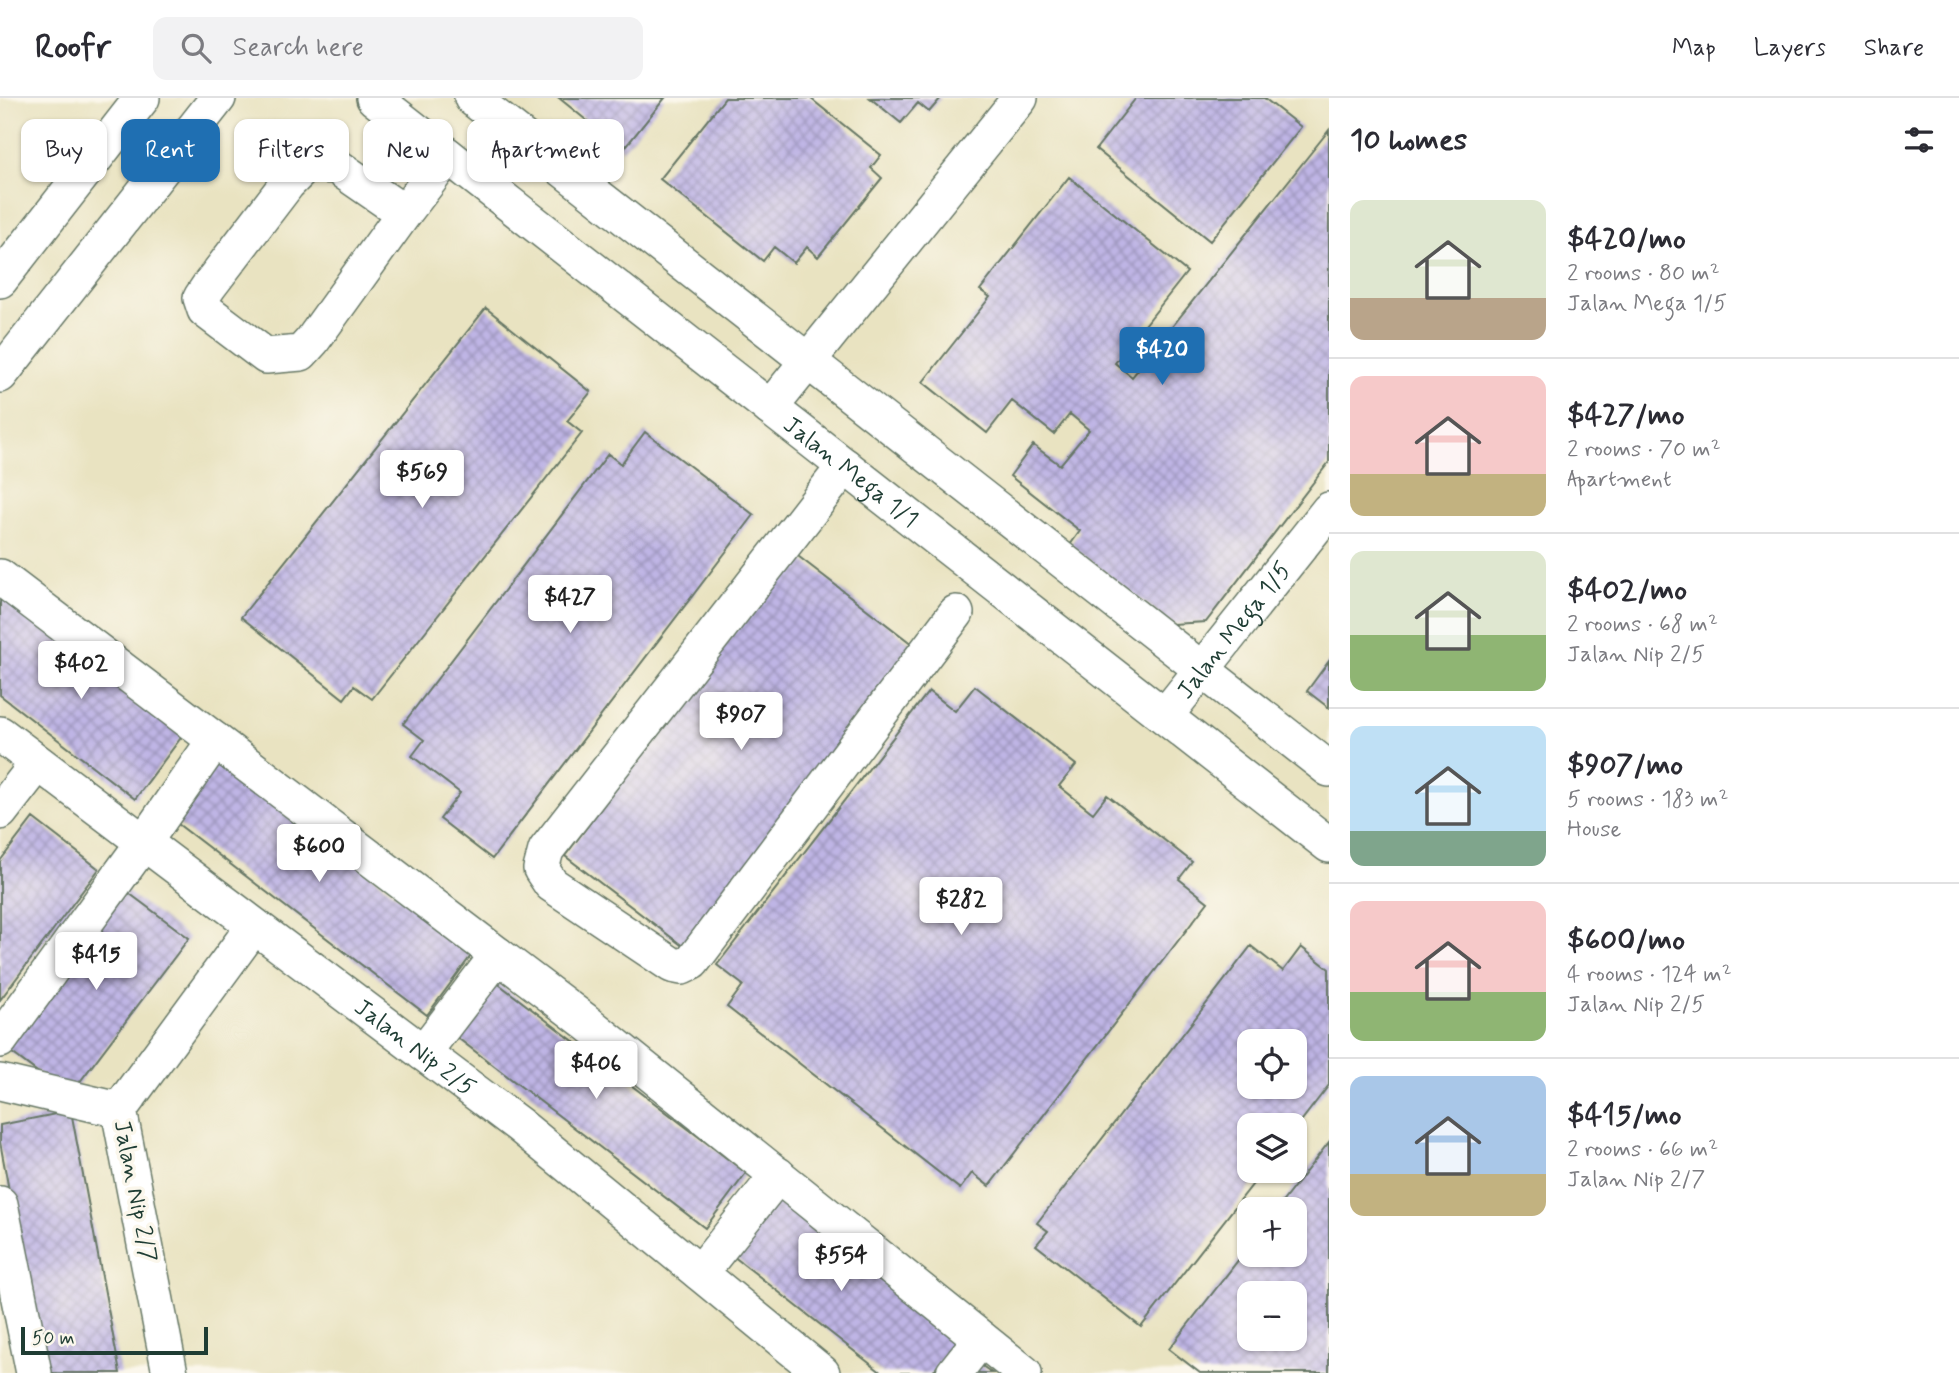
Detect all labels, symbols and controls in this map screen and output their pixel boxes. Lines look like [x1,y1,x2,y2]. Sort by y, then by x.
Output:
search box [153,17,643,80]
text: Roofr [35,26,111,70]
icon: search [177,29,215,67]
text: Search here [233,31,364,65]
text: Map [1672,33,1716,64]
text: Layers [1754,33,1826,64]
text: Share [1864,33,1924,64]
chip: Buy [21,119,107,182]
chip: Rent [121,119,220,182]
chip: Filters [234,119,349,182]
chip: New [363,119,453,182]
chip: Apartment [467,119,624,182]
text: 10 homes [1350,121,1467,160]
icon: filters [1900,121,1938,159]
text: $420/mo [1567,220,1686,259]
icon: home [1406,228,1490,312]
text: 2 rooms · 80 m² [1567,259,1720,289]
text: Jalan Mega 1/5 [1567,289,1727,319]
pin: $420 [1121,328,1203,387]
text: $420 [1136,335,1188,365]
text: $427/mo [1567,396,1684,435]
icon: home [1406,404,1490,488]
street label: Jalan Mega 1/1 [776,410,924,535]
text: 2 rooms · 70 m² [1567,435,1721,465]
pin: $569 [381,450,463,510]
text: $569 [396,458,448,488]
text: Apartment [1567,465,1672,495]
street label: Jalan Mega 1/5 [1171,556,1299,706]
text: $402/mo [1567,571,1687,610]
pin: $427 [529,575,611,635]
icon: home [1406,579,1490,663]
text: $427 [544,583,596,613]
text: 2 rooms · 68 m² [1567,610,1718,640]
text: Jalan Nip 2/5 [1567,640,1705,670]
pin: $402 [40,642,122,701]
text: $402 [54,649,108,679]
pin: $907 [700,692,782,752]
text: $907 [716,700,766,730]
text: $907/mo [1567,746,1683,785]
icon: home [1406,754,1490,838]
text: 5 rooms · 183 m² [1567,785,1728,815]
text: House [1567,815,1621,845]
pin: $600 [278,824,360,884]
text: $600 [293,832,345,862]
pin: $282 [920,878,1002,937]
text: $282 [935,885,987,915]
text: $600/mo [1567,921,1685,960]
icon: home [1406,929,1490,1013]
pin: $415 [55,932,137,992]
text: $415 [71,940,121,970]
text: 4 rooms · 124 m² [1567,960,1732,990]
text: Jalan Nip 2/5 [1567,990,1705,1020]
street label: Jalan Nip 2/5 [348,992,481,1104]
map controls [1237,1029,1307,1351]
button: locate [1237,1029,1307,1099]
pin: $406 [555,1042,637,1101]
text: $406 [571,1049,621,1079]
text: $415/mo [1567,1096,1681,1135]
icon: home [1406,1104,1490,1188]
button: layers [1237,1113,1307,1183]
street label: Jalan Nip 2/7 [106,1117,164,1265]
text: 2 rooms · 66 m² [1567,1135,1718,1165]
text: Jalan Nip 2/7 [1567,1165,1705,1195]
button: + [1237,1197,1307,1267]
pin: $554 [800,1234,882,1293]
text: $554 [814,1241,868,1271]
button: − [1237,1281,1307,1351]
scale bar [21,1324,208,1356]
text: 50 m [32,1326,75,1351]

